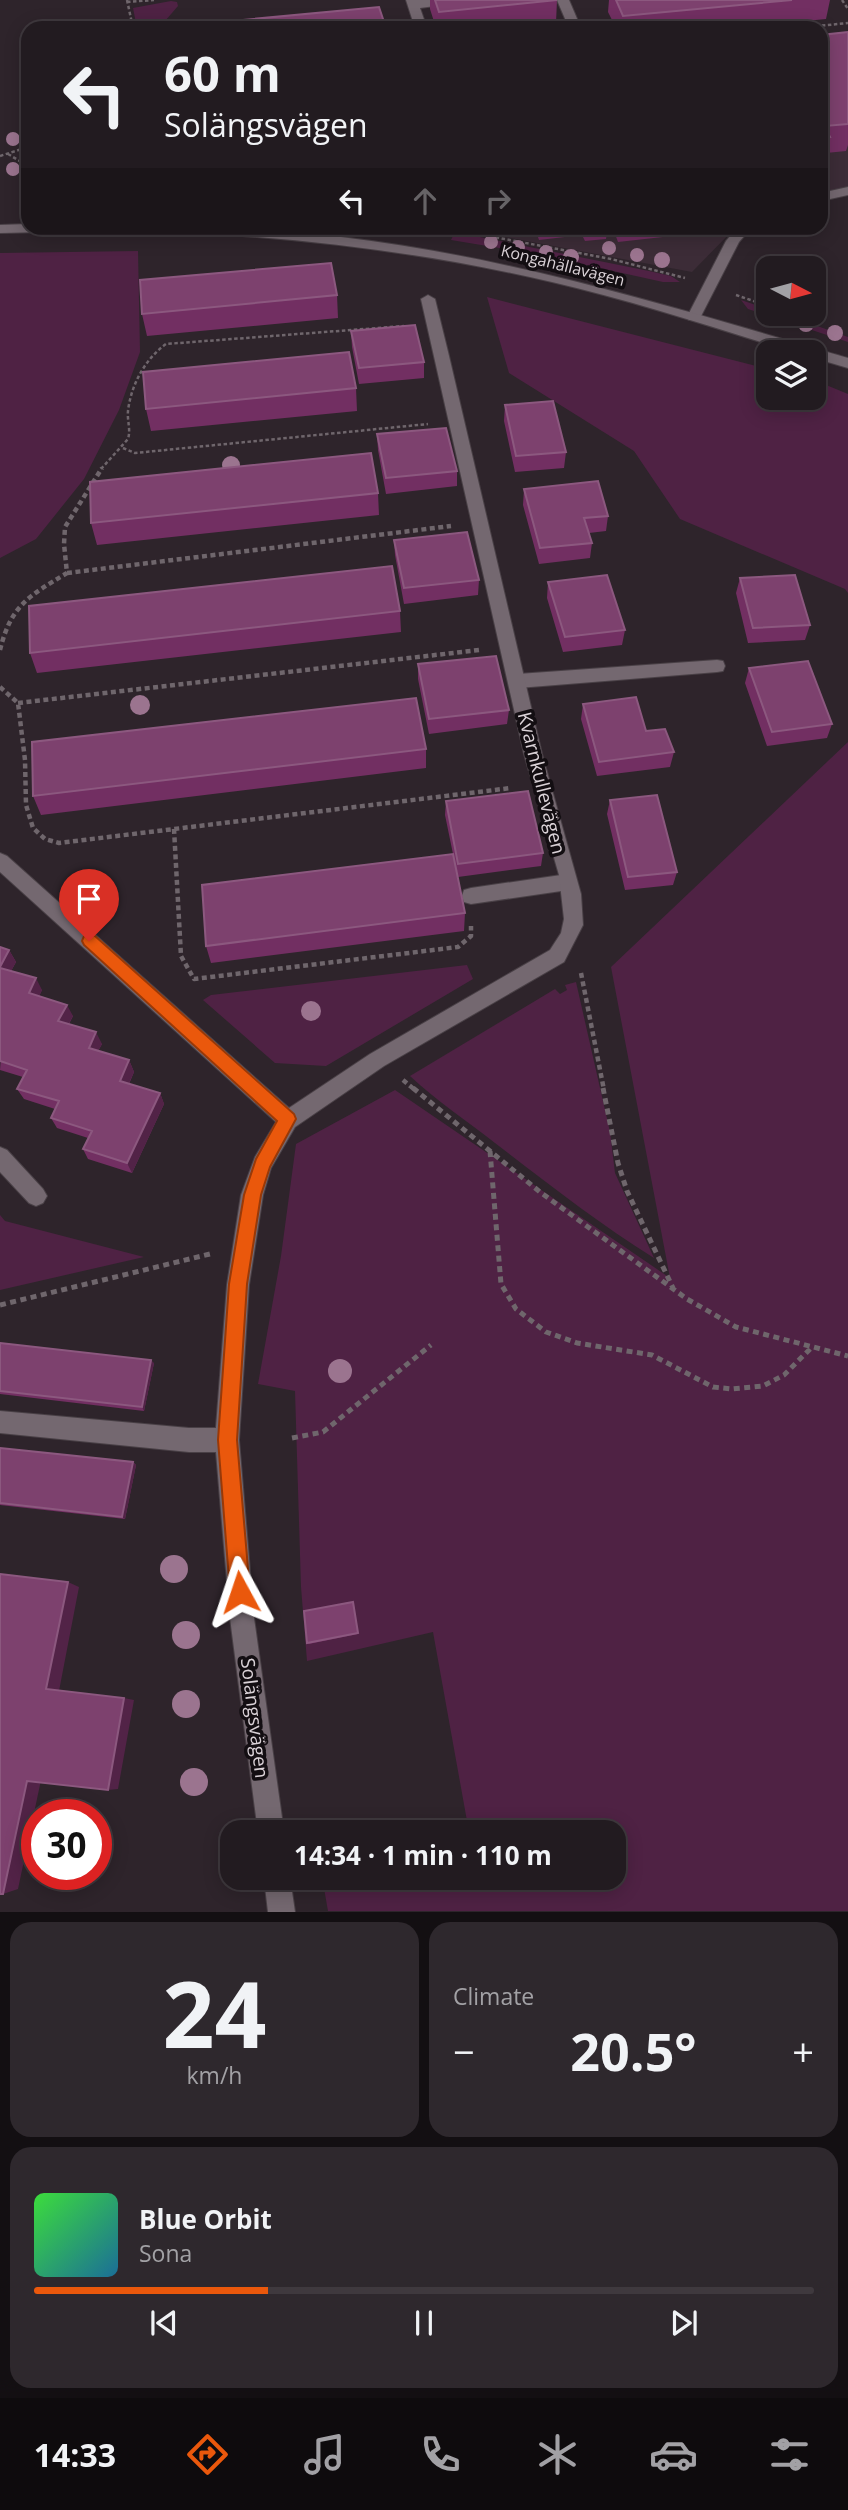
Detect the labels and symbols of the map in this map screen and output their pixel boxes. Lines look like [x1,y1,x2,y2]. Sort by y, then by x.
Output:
street label: Kongahällavägen [499,239,627,291]
north arrow [756,256,826,326]
street label: Kvarnkullevägen [512,709,572,857]
pin [59,869,119,941]
position arrow [203,1555,277,1629]
street label: Solängsvägen [235,1656,275,1780]
speed limit sign: 30 [21,1799,112,1890]

